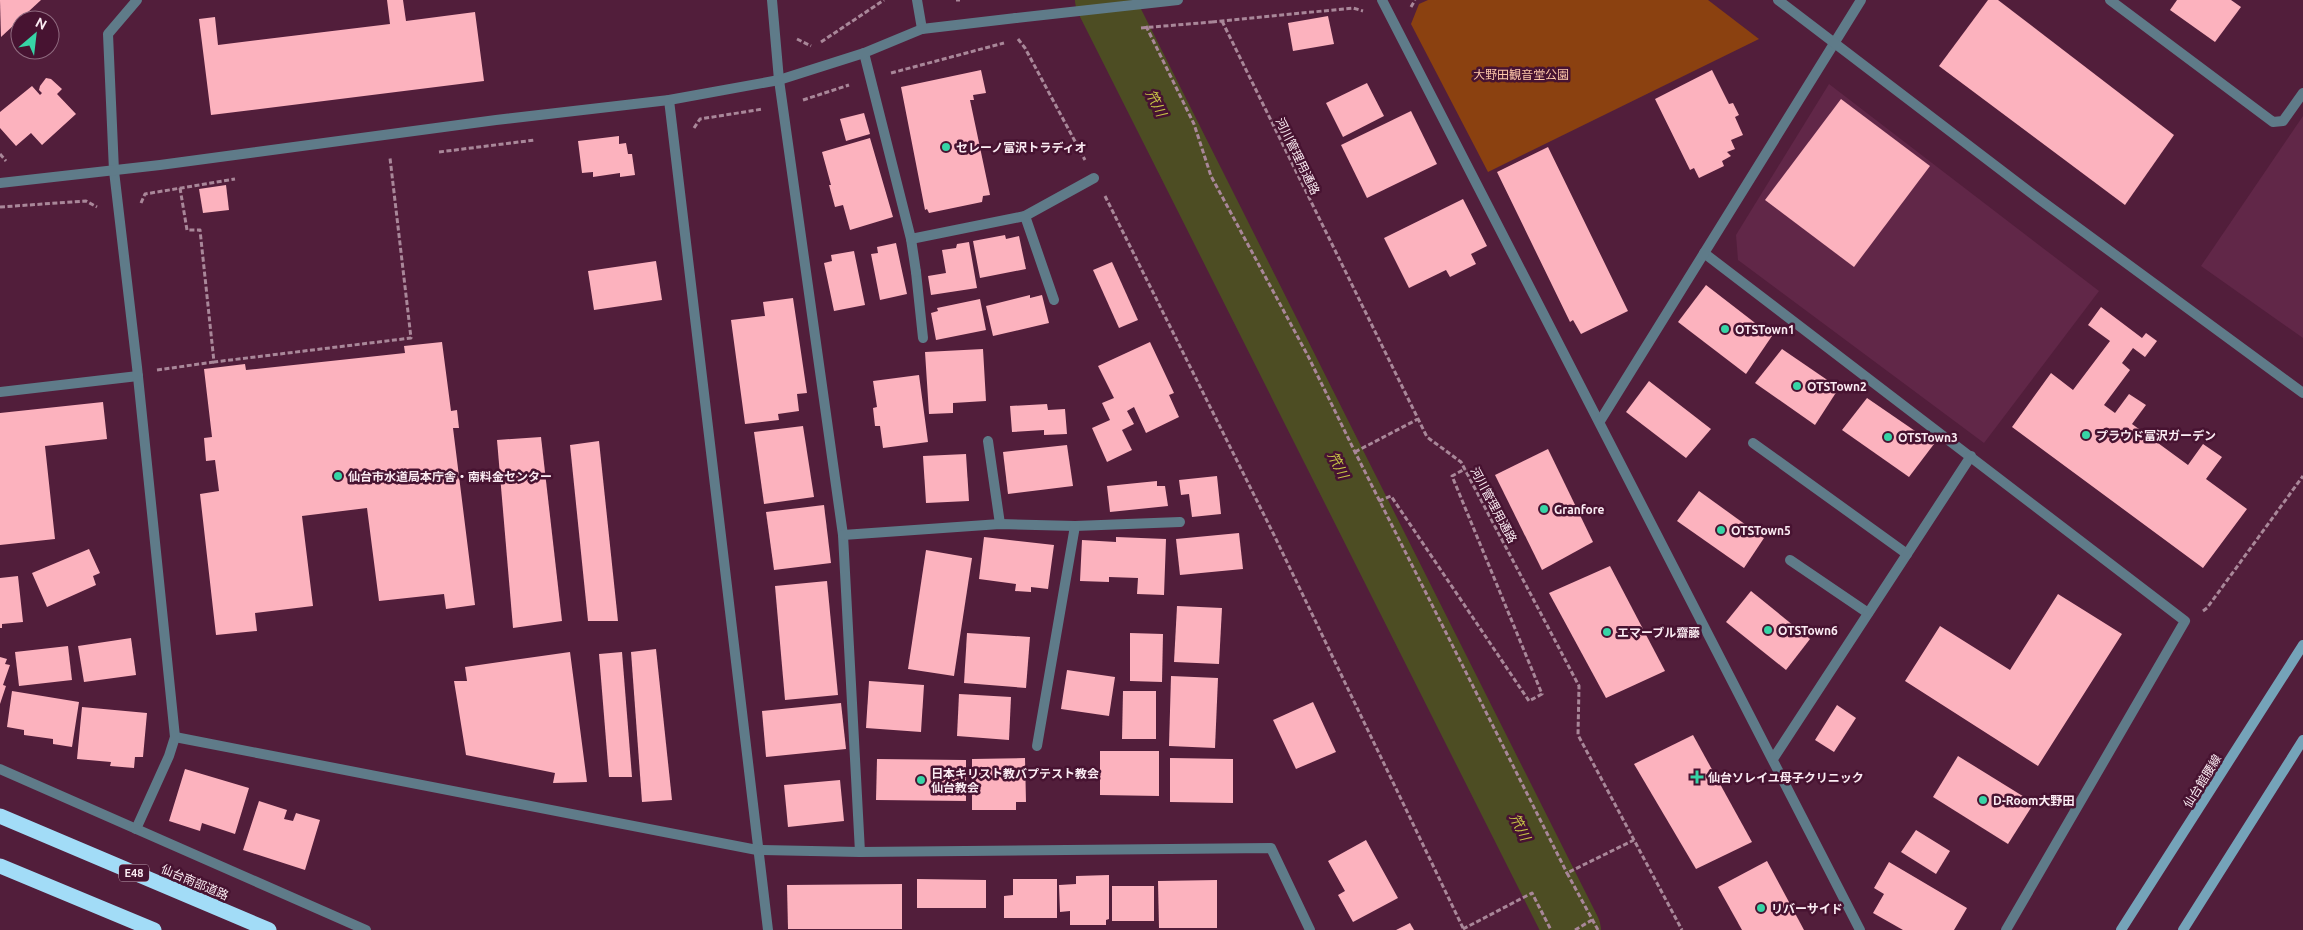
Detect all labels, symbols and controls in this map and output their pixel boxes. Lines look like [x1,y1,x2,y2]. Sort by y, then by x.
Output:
north arrow [10,10,60,60]
text: N [33,14,49,33]
park label: 大野田観音堂公園 [1473,68,1569,81]
water label: 笊川 [1143,87,1170,121]
street label: 河川管理用通路 [1274,115,1322,197]
marker: セレーノ富沢トラディオ [940,141,952,153]
place label: セレーノ富沢トラディオ [956,141,1086,154]
marker: OTSTown1 [1719,323,1731,335]
place label: OTSTown1 [1735,323,1795,336]
marker: OTSTown2 [1791,380,1803,392]
place label: OTSTown2 [1807,380,1867,393]
marker: プラウド富沢ガーデン [2080,429,2092,441]
place label: プラウド富沢ガーデン [2096,429,2216,442]
marker: OTSTown3 [1882,431,1894,443]
place label: OTSTown3 [1898,431,1958,444]
water label: 笊川 [1325,449,1352,483]
street label: 河川管理用通路 [1469,465,1519,545]
marker: 仙台市水道局本庁舎・南料金センター [332,470,344,482]
place label: 仙台市水道局本庁舎・南料金センター [348,470,552,483]
marker: Granfore [1538,503,1550,515]
place label: Granfore [1554,503,1605,516]
marker: OTSTown5 [1715,524,1727,536]
place label: OTSTown5 [1731,524,1791,537]
marker: OTSTown6 [1762,624,1774,636]
place label: OTSTown6 [1778,624,1838,637]
marker: エマーブル齋藤 [1601,626,1613,638]
place label: エマーブル齋藤 [1617,626,1700,639]
street label: 仙台館腰線 [2181,752,2223,810]
place label: 日本キリスト教バプテスト教会 仙台教会 [931,767,1099,794]
marker: 仙台ソレイユ母子クリニック [1690,770,1704,784]
place label: 仙台ソレイユ母子クリニック [1708,771,1864,784]
marker: 日本キリスト教バプテスト教会 仙台教会 [915,774,927,786]
marker: D-Room大野田 [1977,794,1989,806]
place label: D-Room大野田 [1993,794,2074,807]
water label: 笊川 [1507,811,1534,845]
street label: 仙台南部道路 [159,862,231,902]
road number: E48 [119,864,149,881]
marker: リバーサイド [1755,902,1767,914]
place label: リバーサイド [1771,902,1843,915]

